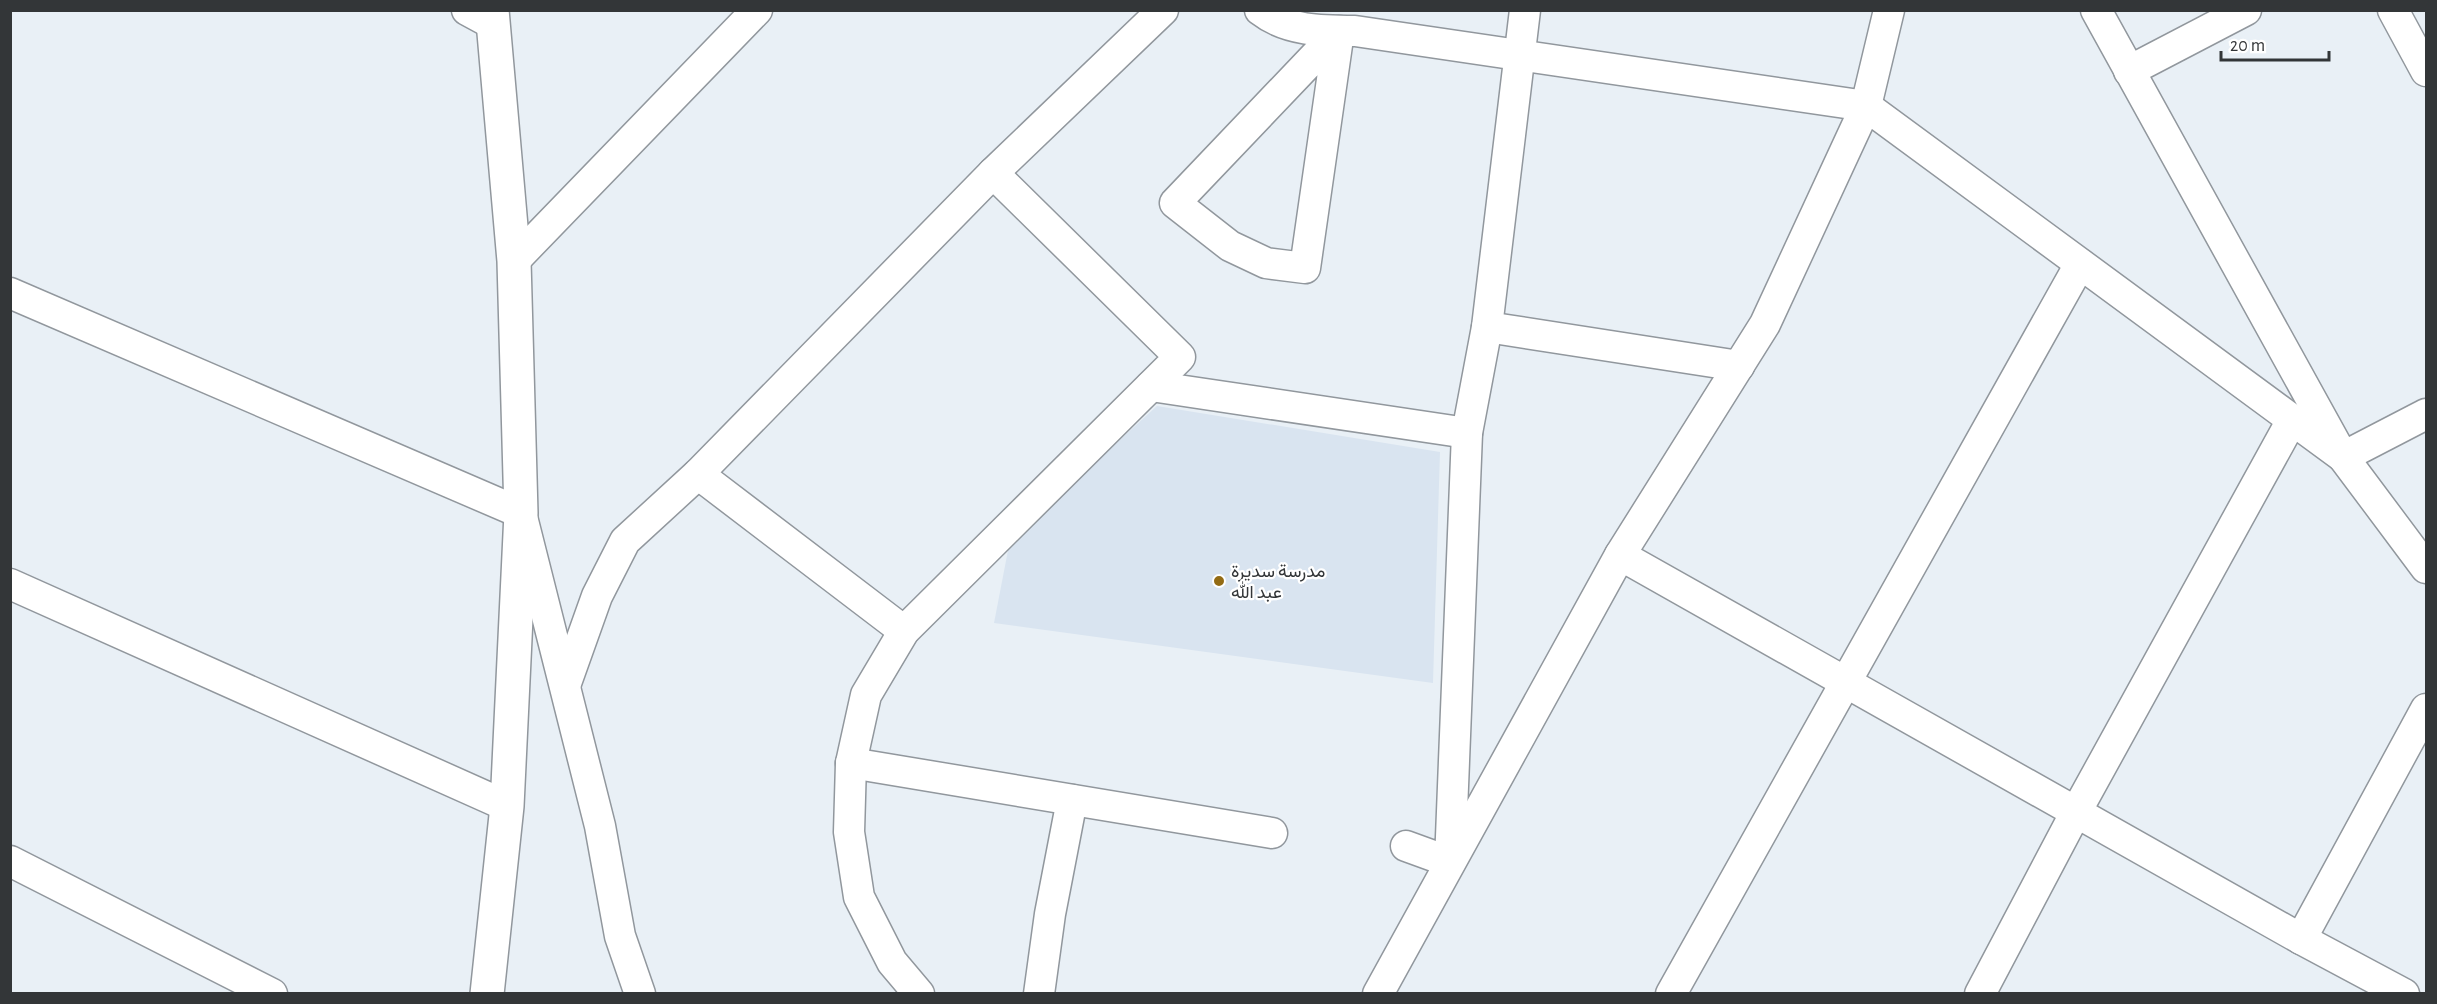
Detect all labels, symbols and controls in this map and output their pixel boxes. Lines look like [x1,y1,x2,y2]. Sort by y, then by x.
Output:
scale bar [2221,24,2329,62]
text: 20 m [2230,37,2265,55]
place label: مدرسة سديرة عبد الله [1231,563,1325,602]
marker: مدرسة سديرة عبد الله [1212,574,1226,588]

